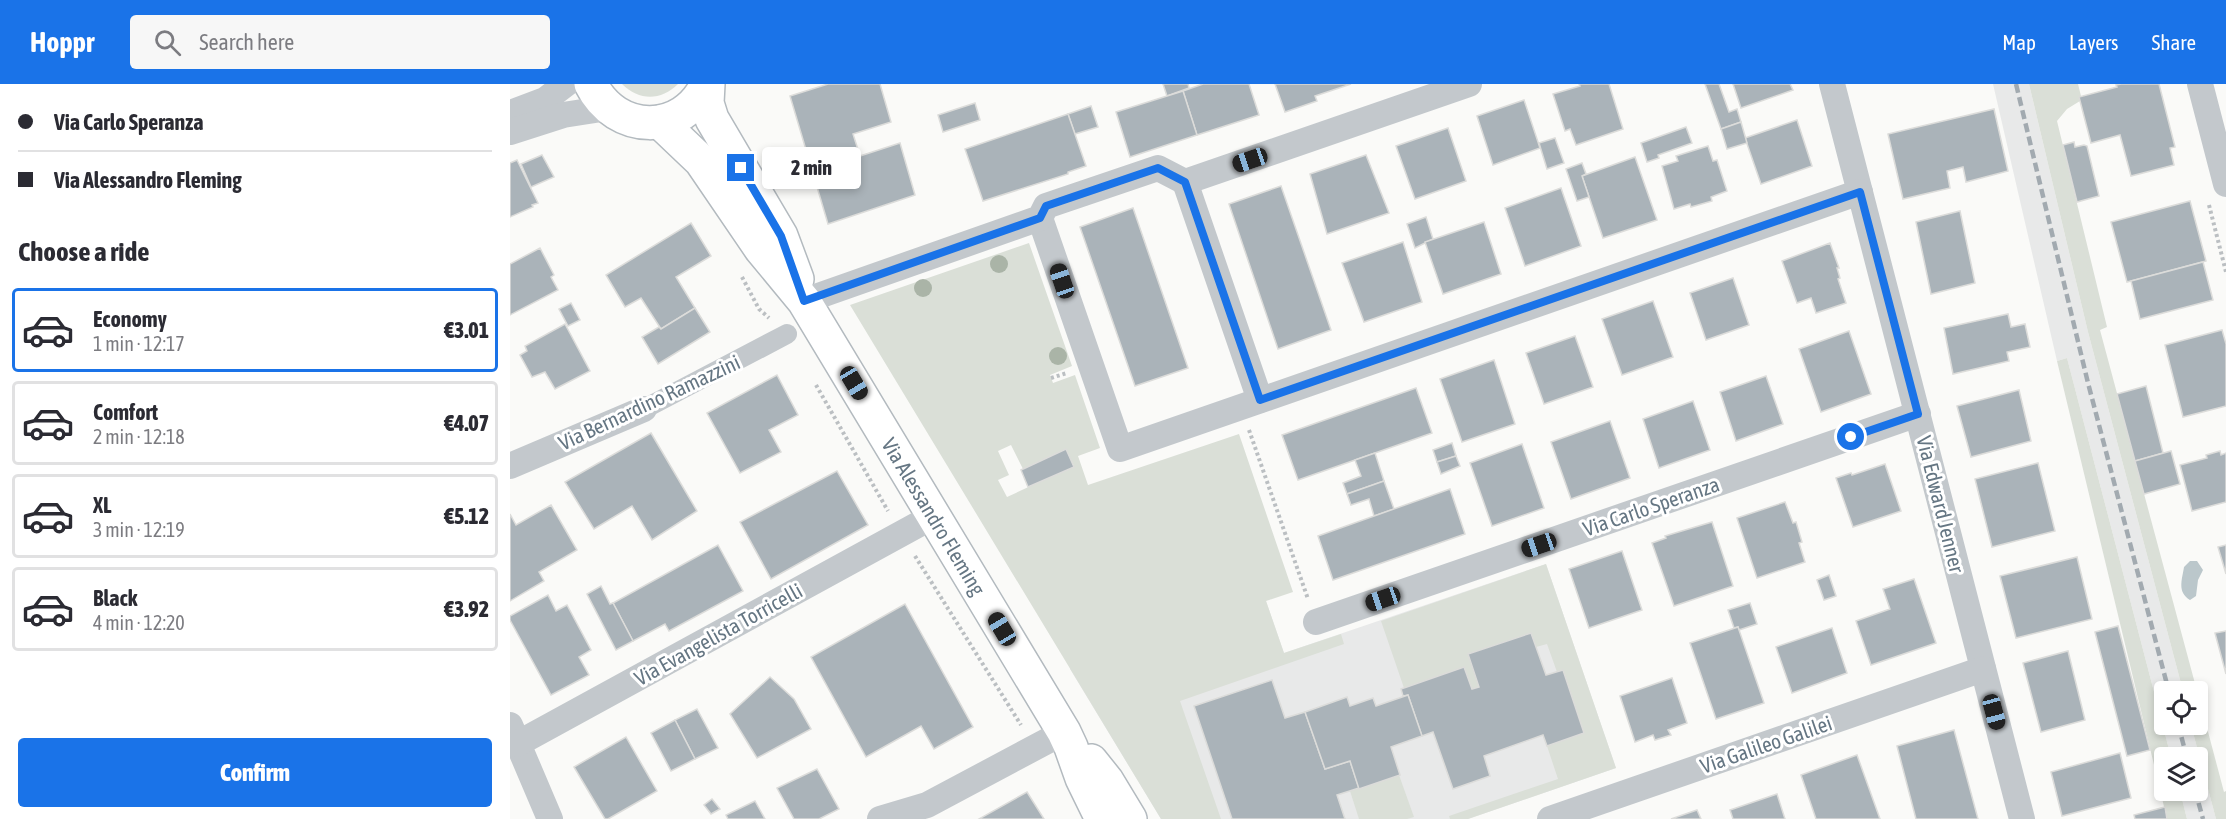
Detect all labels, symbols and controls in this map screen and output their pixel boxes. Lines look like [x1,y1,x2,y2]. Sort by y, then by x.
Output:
search box [130,15,550,69]
text: Hoppr [30,26,94,58]
icon: search [151,26,184,59]
text: Search here [199,29,294,55]
text: Map [2002,30,2036,54]
text: Layers [2069,30,2119,54]
text: Share [2152,30,2196,54]
text: Via Carlo Speranza [54,109,203,135]
car [1230,146,1270,174]
callout: 2 min [762,147,861,189]
route end [727,154,754,181]
text: 2 min [791,156,832,179]
text: Via Alessandro Fleming [54,167,242,193]
text: Choose a ride [18,236,150,267]
car [1048,261,1076,301]
icon: car [21,303,75,357]
text: Economy [93,306,167,332]
text: €3.01 [444,317,489,343]
text: 1 min · 12:17 [93,332,185,355]
street label: Via Bernardino Ramazzini [554,349,744,455]
car [837,363,871,403]
icon: car [21,396,75,450]
text: Comfort [93,399,158,425]
text: €4.07 [444,410,489,436]
route start [1837,423,1864,450]
text: 2 min · 12:18 [93,425,185,448]
street label: Via Alessandro Fleming [877,433,990,599]
street label: Via Edward Jenner [1912,433,1970,576]
street label: Via Carlo Speranza [1580,471,1722,541]
icon: car [21,489,75,543]
text: XL [93,492,111,518]
text: €5.12 [444,503,489,529]
text: 3 min · 12:19 [93,518,185,541]
car [1519,531,1559,559]
street label: Via Evangelista Torricelli [630,578,806,690]
icon: car [21,582,75,636]
text: Black [93,585,137,611]
car [1363,585,1403,613]
text: €3.92 [444,596,489,622]
car [985,609,1019,649]
text: 4 min · 12:20 [93,611,185,634]
map controls [2154,681,2208,801]
button: locate [2154,681,2208,735]
car [1981,692,2007,732]
street label: Via Galileo Galilei [1697,710,1835,778]
button: Confirm [18,738,492,807]
button: layers [2154,747,2208,801]

